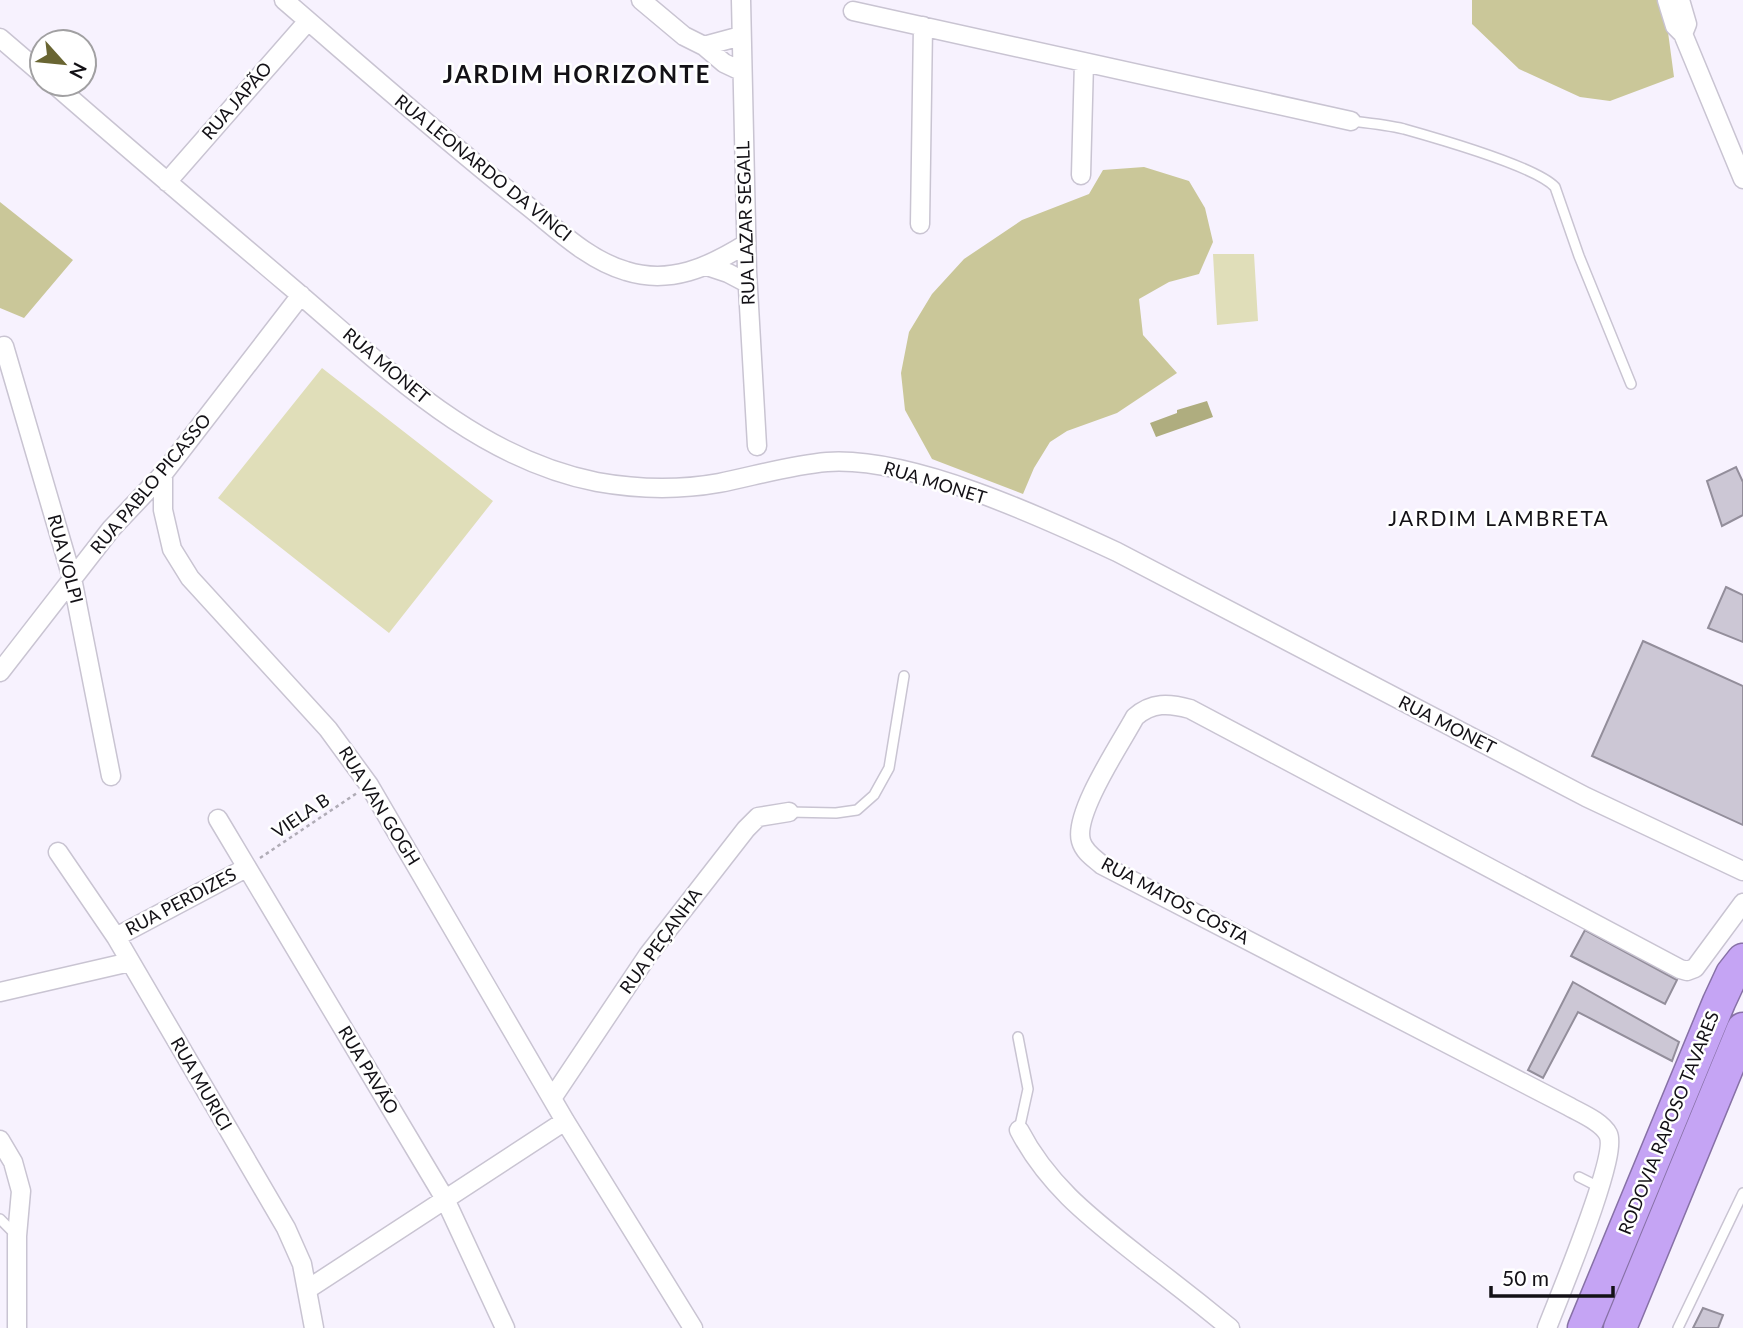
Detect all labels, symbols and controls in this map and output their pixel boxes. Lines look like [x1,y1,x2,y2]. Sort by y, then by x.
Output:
north arrow [28,28,98,98]
street label: RUA JAPÃO [197,57,276,144]
text: N [65,59,92,83]
district label: JARDIM HORIZONTE [443,59,711,88]
street label: RUA LEONARDO DA VINCI [391,89,576,245]
street label: RUA LAZAR SEGALL [731,141,759,306]
street label: RUA MONET [339,323,435,408]
street label: RUA PABLO PICASSO [85,409,215,558]
street label: RUA MONET [881,456,990,508]
district label: JARDIM LAMBRETA [1388,505,1610,530]
street label: RUA VOLPI [44,512,88,606]
street label: RUA MONET [1395,690,1500,758]
street label: RUA VAN GOGH [335,742,425,869]
street label: VIELA B [267,788,333,842]
street label: RUA MATOS COSTA [1098,852,1254,949]
street label: RUA PERDIZES [121,863,240,940]
street label: RUA PEÇANHA [615,883,706,998]
street label: RODOVIA RAPOSO TAVARES [1613,1008,1723,1238]
street label: RUA PAVÃO [334,1021,404,1118]
street label: RUA MURICI [166,1033,237,1134]
scale bar [1491,1254,1614,1298]
text: 50 m [1502,1265,1549,1290]

